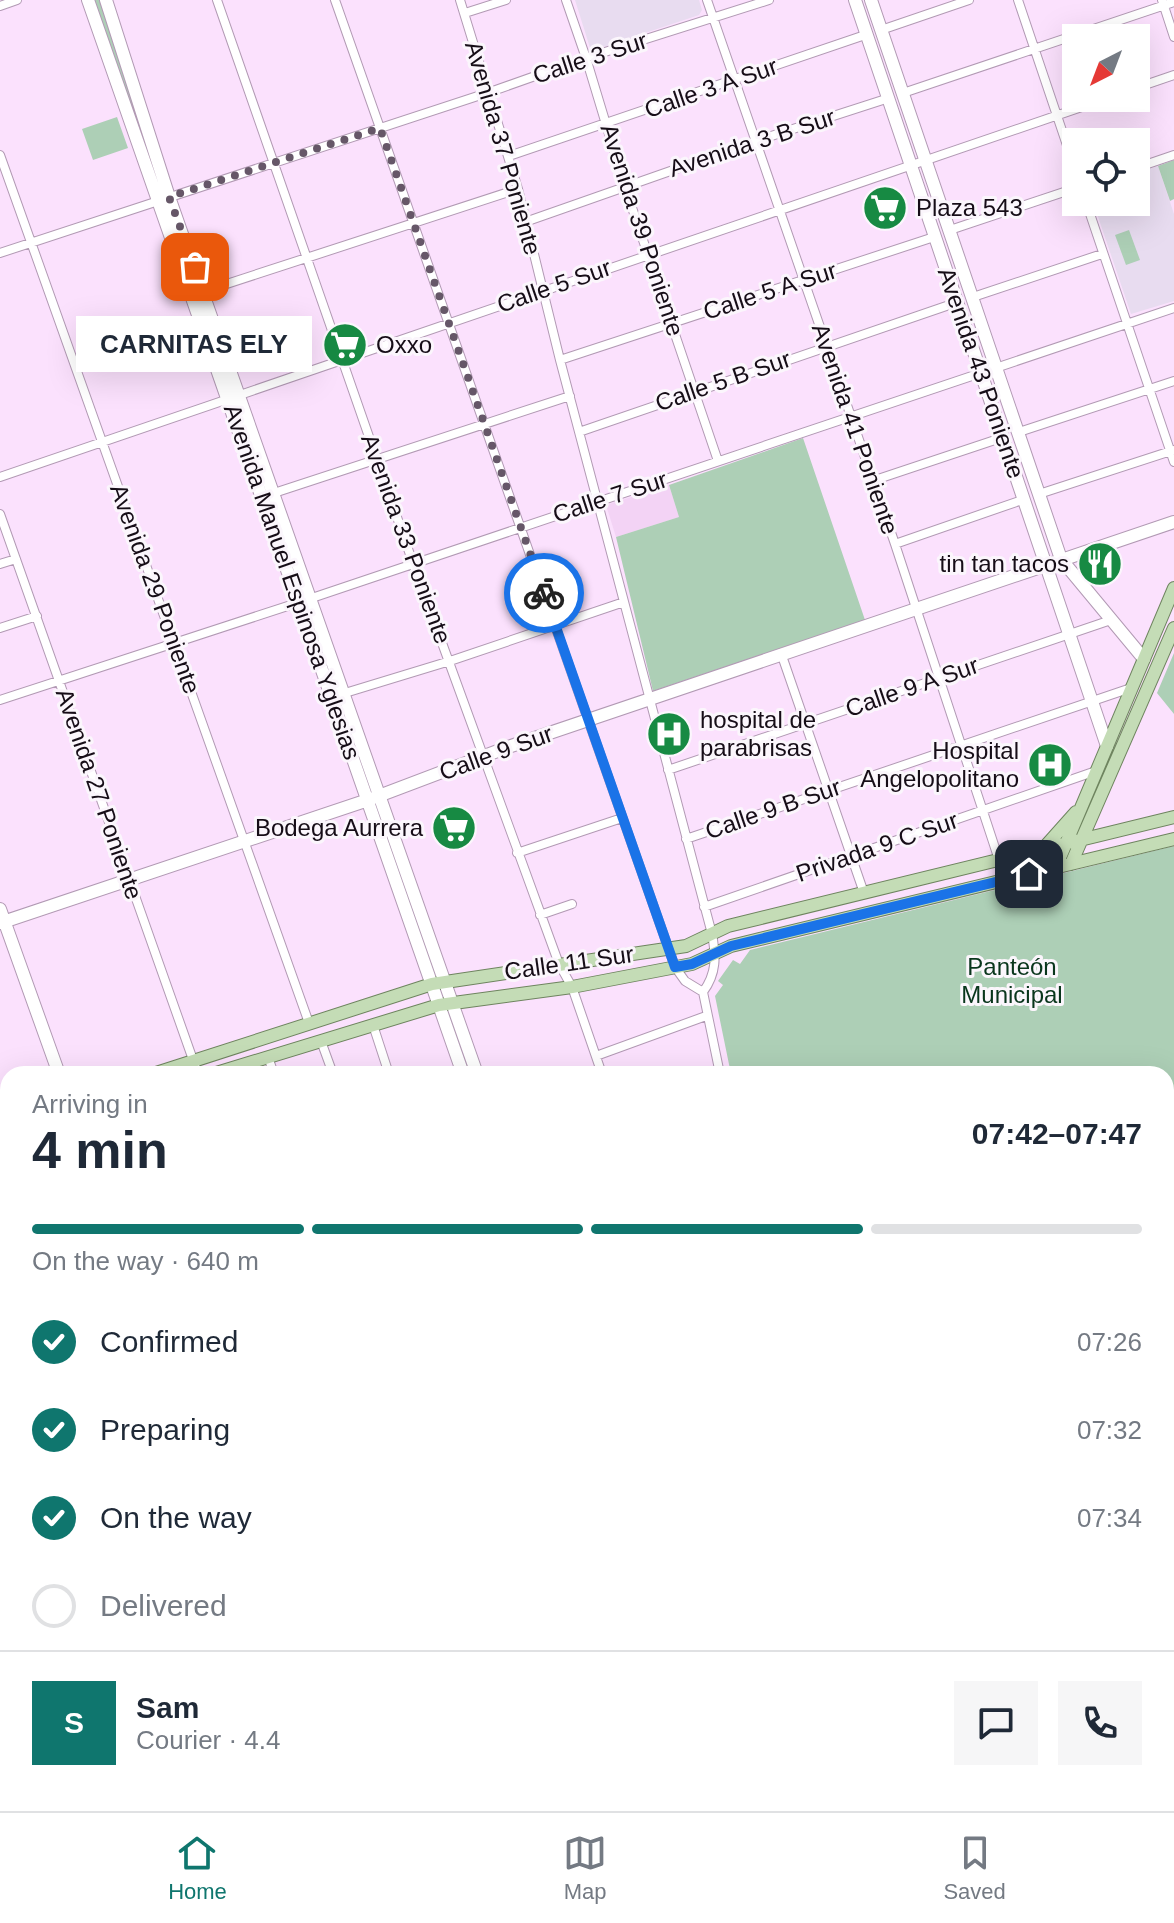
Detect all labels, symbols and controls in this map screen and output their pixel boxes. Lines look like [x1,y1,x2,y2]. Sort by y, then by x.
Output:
north arrow [1062,24,1150,112]
map controls [1062,24,1150,216]
street label: Calle 3 Sur [529,26,650,89]
street label: Avenida 37 Poniente [460,38,547,258]
street label: Calle 3 A Sur [641,52,781,123]
street label: Avenida 3 B Sur [665,103,838,182]
street label: Avenida 39 Poniente [595,121,689,339]
button: locate [1062,128,1150,216]
supermarket icon: Plaza 543 [861,184,909,232]
place label: Plaza 543 [916,194,1023,221]
pin [161,233,229,301]
icon: bag [173,245,217,289]
street label: Calle 5 Sur [493,253,614,318]
street label: Calle 5 A Sur [700,256,840,325]
street label: Avenida 43 Poniente [933,264,1030,482]
callout: CARNITAS ELY [77,315,313,371]
street label: Avenida 41 Poniente [807,320,904,538]
supermarket icon: Oxxo [321,321,369,369]
text: CARNITAS ELY [100,329,288,359]
place label: Oxxo [376,331,432,358]
street label: Calle 5 B Sur [652,345,794,416]
street label: Avenida Manuel Espinosa Yglesias [219,401,366,763]
street label: Avenida 33 Poniente [356,430,457,647]
street label: Calle 7 Sur [549,465,670,528]
street label: Avenida 29 Poniente [105,480,206,697]
restaurant icon: tin tan tacos [1076,540,1124,588]
place label: tin tan tacos [940,550,1069,577]
courier [504,553,584,633]
icon: bike [522,571,566,615]
street label: Calle 9 A Sur [842,651,982,722]
street label: Avenida 27 Poniente [51,685,148,903]
place label: hospital de parabrisas [700,706,816,761]
hospital icon: hospital de parabrisas [645,710,693,758]
street label: Calle 9 Sur [435,720,556,786]
place label: Hospital Angelopolitano [860,737,1019,792]
hospital icon: Hospital Angelopolitano [1026,741,1074,789]
street label: Calle 9 B Sur [702,773,844,844]
supermarket icon: Bodega Aurrera [430,804,478,852]
street label: Privada 9 C Sur [792,806,961,887]
place label: Bodega Aurrera [255,814,424,841]
pin [995,840,1063,908]
icon: home [1007,852,1051,896]
street label: Calle 11 Sur [503,940,635,985]
park label: Panteón Municipal [961,953,1063,1008]
text: Arriving in [32,1089,148,1119]
text: 07:42–07:47 [972,1117,1142,1150]
text: 4 min [32,1121,168,1179]
text: On the way · 640 m [32,1246,259,1276]
icon: check [32,1320,76,1364]
text: Confirmed [100,1325,238,1358]
text: 07:26 [1077,1327,1142,1357]
icon: check [32,1408,76,1452]
text: Preparing [100,1413,230,1446]
text: 07:32 [1077,1415,1142,1445]
icon: check [32,1496,76,1540]
text: On the way [100,1501,252,1534]
text: 07:34 [1077,1503,1142,1533]
text: Delivered [100,1589,227,1622]
button: chat [954,1681,1038,1765]
button: phone [1058,1681,1142,1765]
text: Sam [136,1691,199,1724]
text: S [64,1706,84,1739]
text: Courier · 4.4 [136,1725,281,1755]
tab: Home [168,1831,227,1905]
tab: Map [563,1831,607,1905]
tab: Saved [943,1831,1006,1905]

